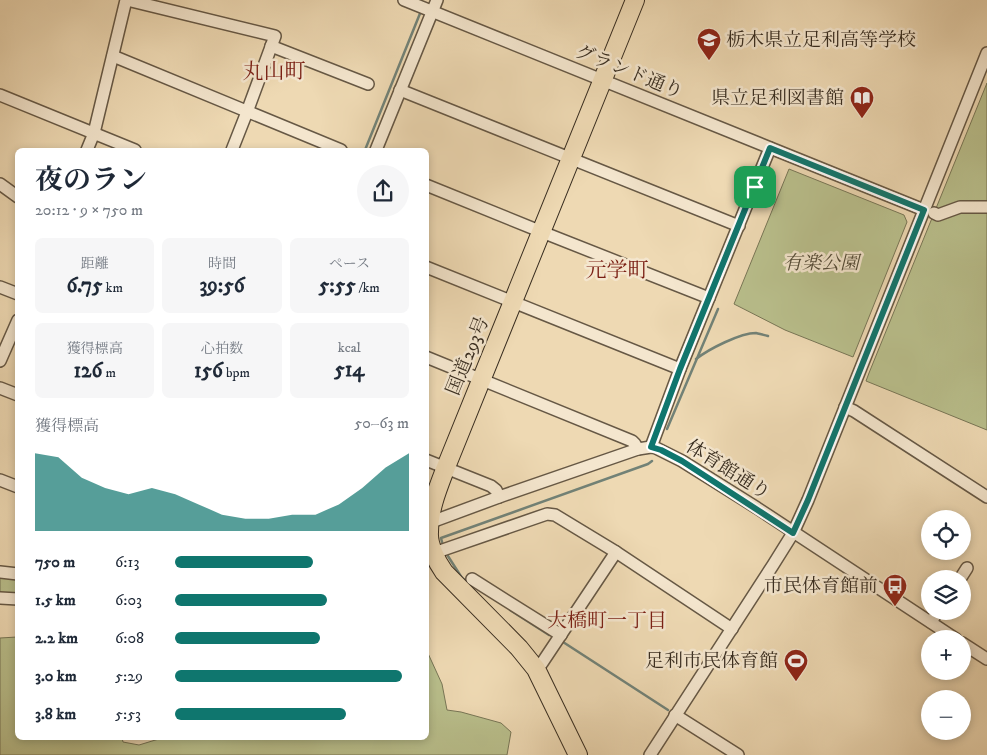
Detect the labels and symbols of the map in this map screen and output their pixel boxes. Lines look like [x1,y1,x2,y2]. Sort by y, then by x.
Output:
school or university icon: 栃木県立足利高等学校 [696,27,722,61]
place label: 栃木県立足利高等学校 [726,29,916,52]
street label: グランド通り [572,40,686,104]
district label: 丸山町 [243,59,306,85]
library icon: 県立足利図書館 [849,85,875,119]
place label: 県立足利図書館 [711,87,844,110]
pin [734,166,776,208]
park label: 有楽公園 [783,252,862,275]
district label: 元学町 [586,258,649,284]
street label: 国道293号 [442,313,494,399]
street label: 体育館通り [682,435,774,505]
bus stop icon: 市民体育館前 [882,573,908,607]
place label: 市民体育館前 [764,575,878,598]
district label: 大橋町一丁目 [547,609,667,634]
sports icon: 足利市民体育館 [783,648,809,682]
place label: 足利市民体育館 [645,650,778,673]

